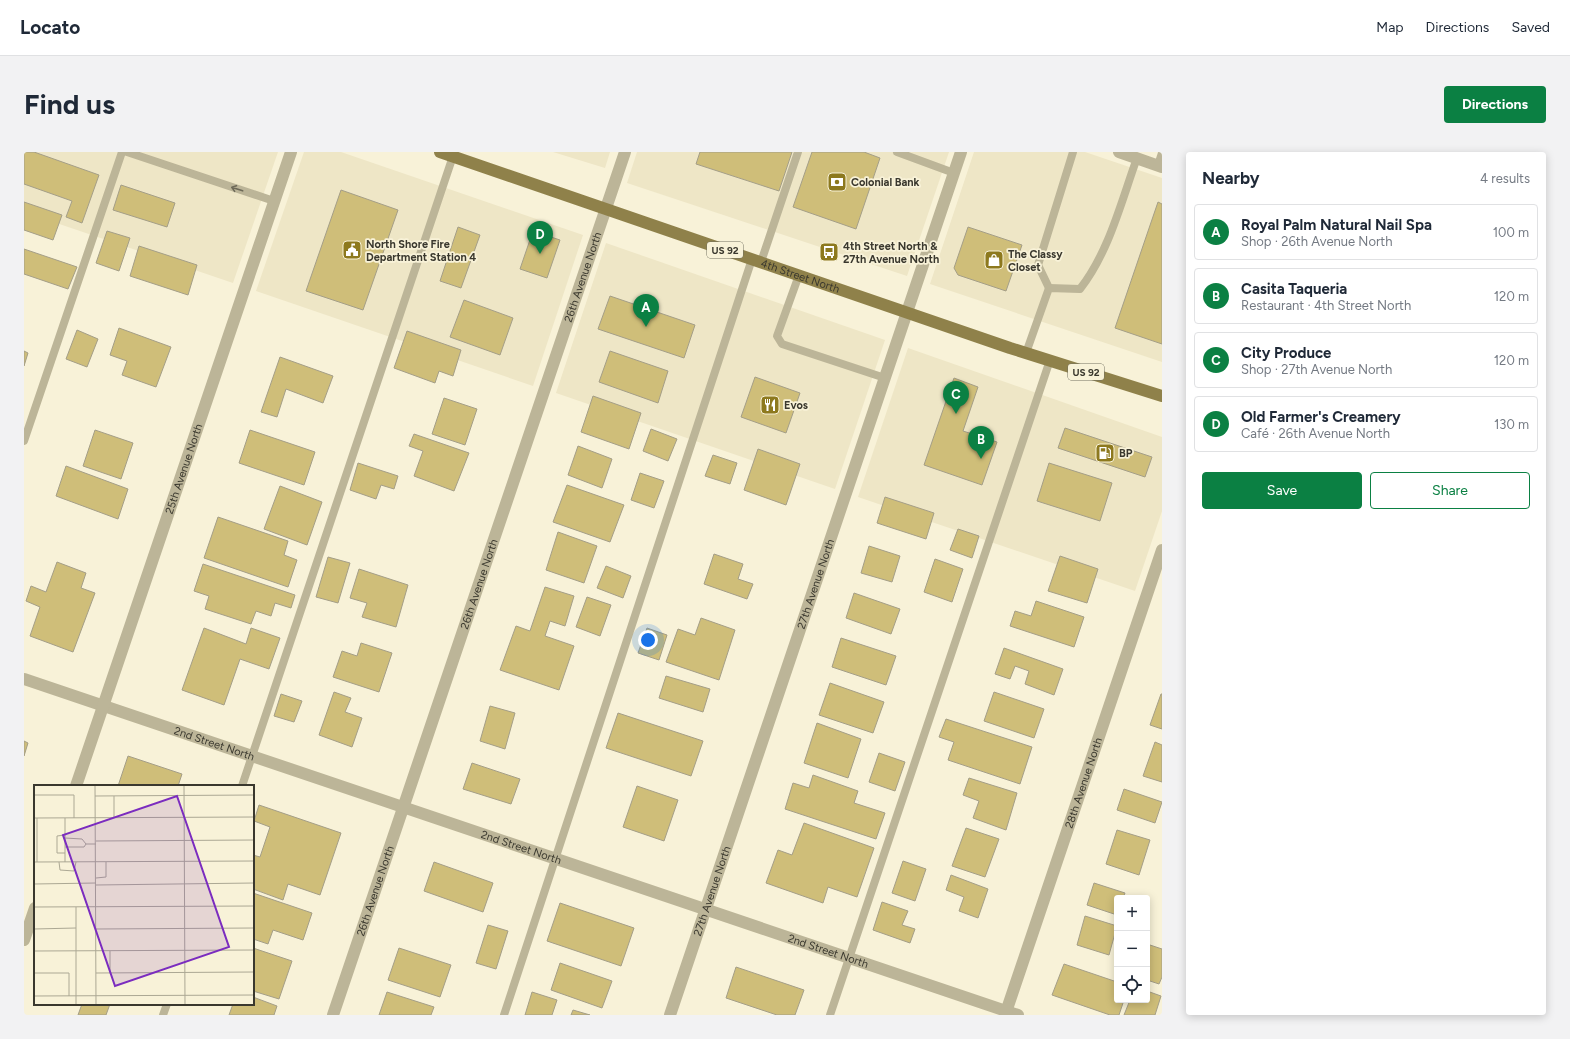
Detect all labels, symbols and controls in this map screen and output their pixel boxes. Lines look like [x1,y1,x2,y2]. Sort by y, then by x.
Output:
text: Locato [20,16,80,39]
text: Map [1376,19,1404,36]
text: Directions [1426,19,1489,36]
text: Saved [1511,19,1550,36]
button: Directions [1444,86,1546,123]
text: Find us [24,87,115,121]
text: Nearby [1202,168,1260,188]
bank icon: Colonial Bank [826,171,848,193]
text: 4 results [1480,171,1530,186]
place label: Colonial Bank [851,176,920,189]
one-way arrow [232,184,244,192]
text: Royal Palm Natural Nail Spa [1241,216,1432,234]
pin: D [527,221,553,254]
text: A [1211,225,1221,240]
text: 100 m [1493,225,1529,240]
street label: 26th Avenue North [561,230,604,324]
text: Shop · 26th Avenue North [1241,234,1393,249]
place label: North Shore Fire Department Station 4 [366,238,476,264]
public building icon: North Shore Fire Department Station 4 [341,239,363,261]
place label: 4th Street North & 27th Avenue North [843,240,939,266]
bus stop icon: 4th Street North & 27th Avenue North [818,241,840,263]
road number: US 92 [707,242,743,258]
place label: The Classy Closet [1008,248,1063,274]
shop icon: The Classy Closet [983,249,1005,271]
street label: 4th Street North [759,256,841,295]
text: Casita Taqueria [1241,280,1347,298]
text: B [1212,289,1220,304]
text: 120 m [1494,289,1529,304]
pin: A [633,294,659,327]
text: Restaurant · 4th Street North [1241,298,1411,313]
text: City Produce [1241,344,1331,362]
text: C [1211,353,1221,368]
text: 120 m [1494,353,1529,368]
text: Shop · 27th Avenue North [1241,362,1392,377]
road number: US 92 [1068,364,1104,380]
pin: C [943,381,969,414]
restaurant icon: Evos [759,394,781,416]
place label: Evos [784,399,808,412]
text: Old Farmer's Creamery [1241,408,1401,426]
text: D [1211,417,1221,432]
text: 130 m [1494,417,1529,432]
street label: 25th Avenue North [162,422,205,516]
pin: B [968,426,994,459]
text: Café · 26th Avenue North [1241,426,1390,441]
fuel station icon: BP [1094,442,1116,464]
place label: BP [1119,447,1133,460]
button: Save [1202,472,1362,509]
button: Share [1370,472,1530,509]
street label: 26th Avenue North [458,537,500,631]
street label: 27th Avenue North [794,537,837,630]
your location [638,630,658,650]
street label: 2nd Street North [173,724,256,763]
street label: 28th Avenue North [1062,736,1105,830]
inset map [34,785,254,1005]
street label: 2nd Street North [479,828,563,867]
street label: 26th Avenue North [354,844,396,938]
street label: 27th Avenue North [691,844,733,937]
map controls [1114,895,1150,1003]
button: + [1114,895,1150,931]
street label: 2nd Street North [786,931,870,970]
button: − [1114,931,1150,967]
button: locate [1114,967,1150,1003]

